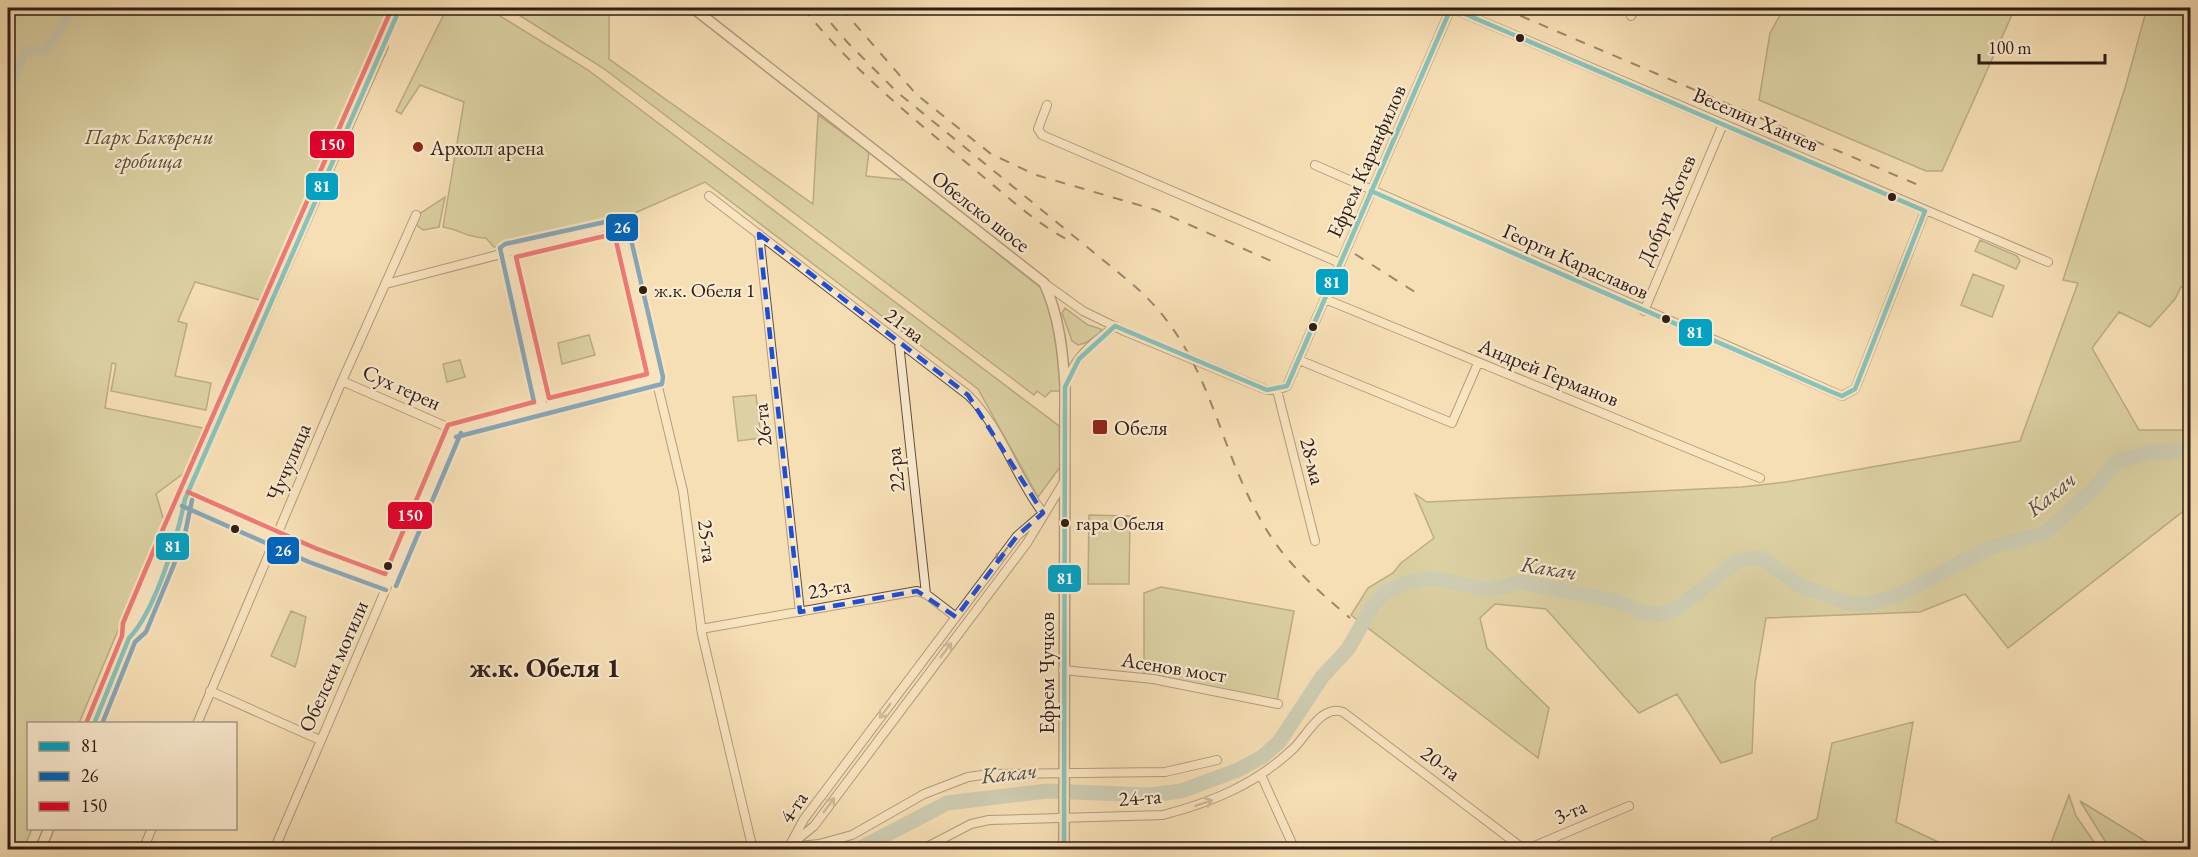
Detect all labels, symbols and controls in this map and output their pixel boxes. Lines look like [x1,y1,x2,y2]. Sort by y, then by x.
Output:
scale bar [1979,27,2105,65]
unlabelled marker [1514,32,1526,44]
text: 100 m [1988,36,2032,59]
street label: Ефрем Каранфилов [1320,80,1412,242]
street label: Веселин Ханчев [1689,80,1823,158]
park label: Парк Бакърени гробища [83,123,214,174]
line badge: 150 [309,130,355,159]
text: 150 [319,134,345,155]
place label: Архолл арена [429,134,545,161]
marker: Архолл арена [411,140,425,154]
street label: Добри Жотев [1631,151,1701,269]
street label: Обелско шосе [926,164,1036,258]
line badge: 81 [305,172,339,201]
text: 81 [314,176,330,197]
unlabelled marker [1886,191,1898,203]
line badge: 26 [605,213,639,242]
text: 26 [614,217,631,238]
street label: Георги Караславов [1499,217,1653,305]
line badge: 81 [1315,268,1349,296]
text: 81 [1324,272,1340,293]
place label: ж.к. Обеля 1 [654,277,755,303]
marker: ж.к. Обеля 1 [637,284,649,296]
street label: 21-ва [880,301,931,349]
unlabelled marker [1660,313,1672,325]
line badge: 81 [1678,318,1713,347]
unlabelled marker [1307,321,1319,333]
text: 81 [1687,322,1703,343]
street label: Андрей Германов [1474,331,1623,412]
street label: Сух герен [359,358,445,416]
street label: 26-та [746,402,778,448]
place label: Обеля [1114,414,1168,441]
street label: Чучулица [260,418,317,505]
marker: Обеля [1091,418,1109,436]
street label: 28-ма [1294,435,1332,488]
street label: 22-ра [879,446,911,494]
water label: Какач [2019,465,2082,524]
line badge: 150 [387,501,433,530]
text: 150 [397,505,423,526]
place label: гара Обеля [1076,510,1164,536]
marker: гара Обеля [1059,517,1071,529]
street label: 25-та [692,518,724,565]
unlabelled marker [229,523,241,535]
line badge: 81 [155,532,190,561]
text: 81 [165,536,181,557]
line badge: 26 [266,536,300,565]
text: 26 [275,540,292,561]
one-way arrow [996,546,1009,562]
water label: Какач [1518,549,1579,587]
unlabelled marker [382,560,394,572]
line badge: 81 [1047,564,1082,593]
text: 81 [1057,568,1073,589]
street label: 23-та [806,571,853,605]
street label: Обелски могили [292,596,374,736]
street label: Ефрем Чучков [1033,612,1060,734]
one-way arrow [940,642,953,658]
street label: Асенов мост [1119,645,1229,689]
district label: ж.к. Обеля 1 [469,650,621,685]
one-way arrow [879,703,892,719]
legend [27,722,237,830]
text: 81 [81,734,98,757]
street label: 20-та [1416,739,1467,787]
water label: Какач [978,756,1039,790]
text: 26 [81,764,99,787]
street label: 24-та [1118,782,1163,812]
street label: 4-та [773,785,814,828]
street label: 3-та [1550,792,1591,830]
text: 150 [81,794,107,817]
one-way arrow [1194,797,1213,808]
one-way arrow [823,798,835,814]

